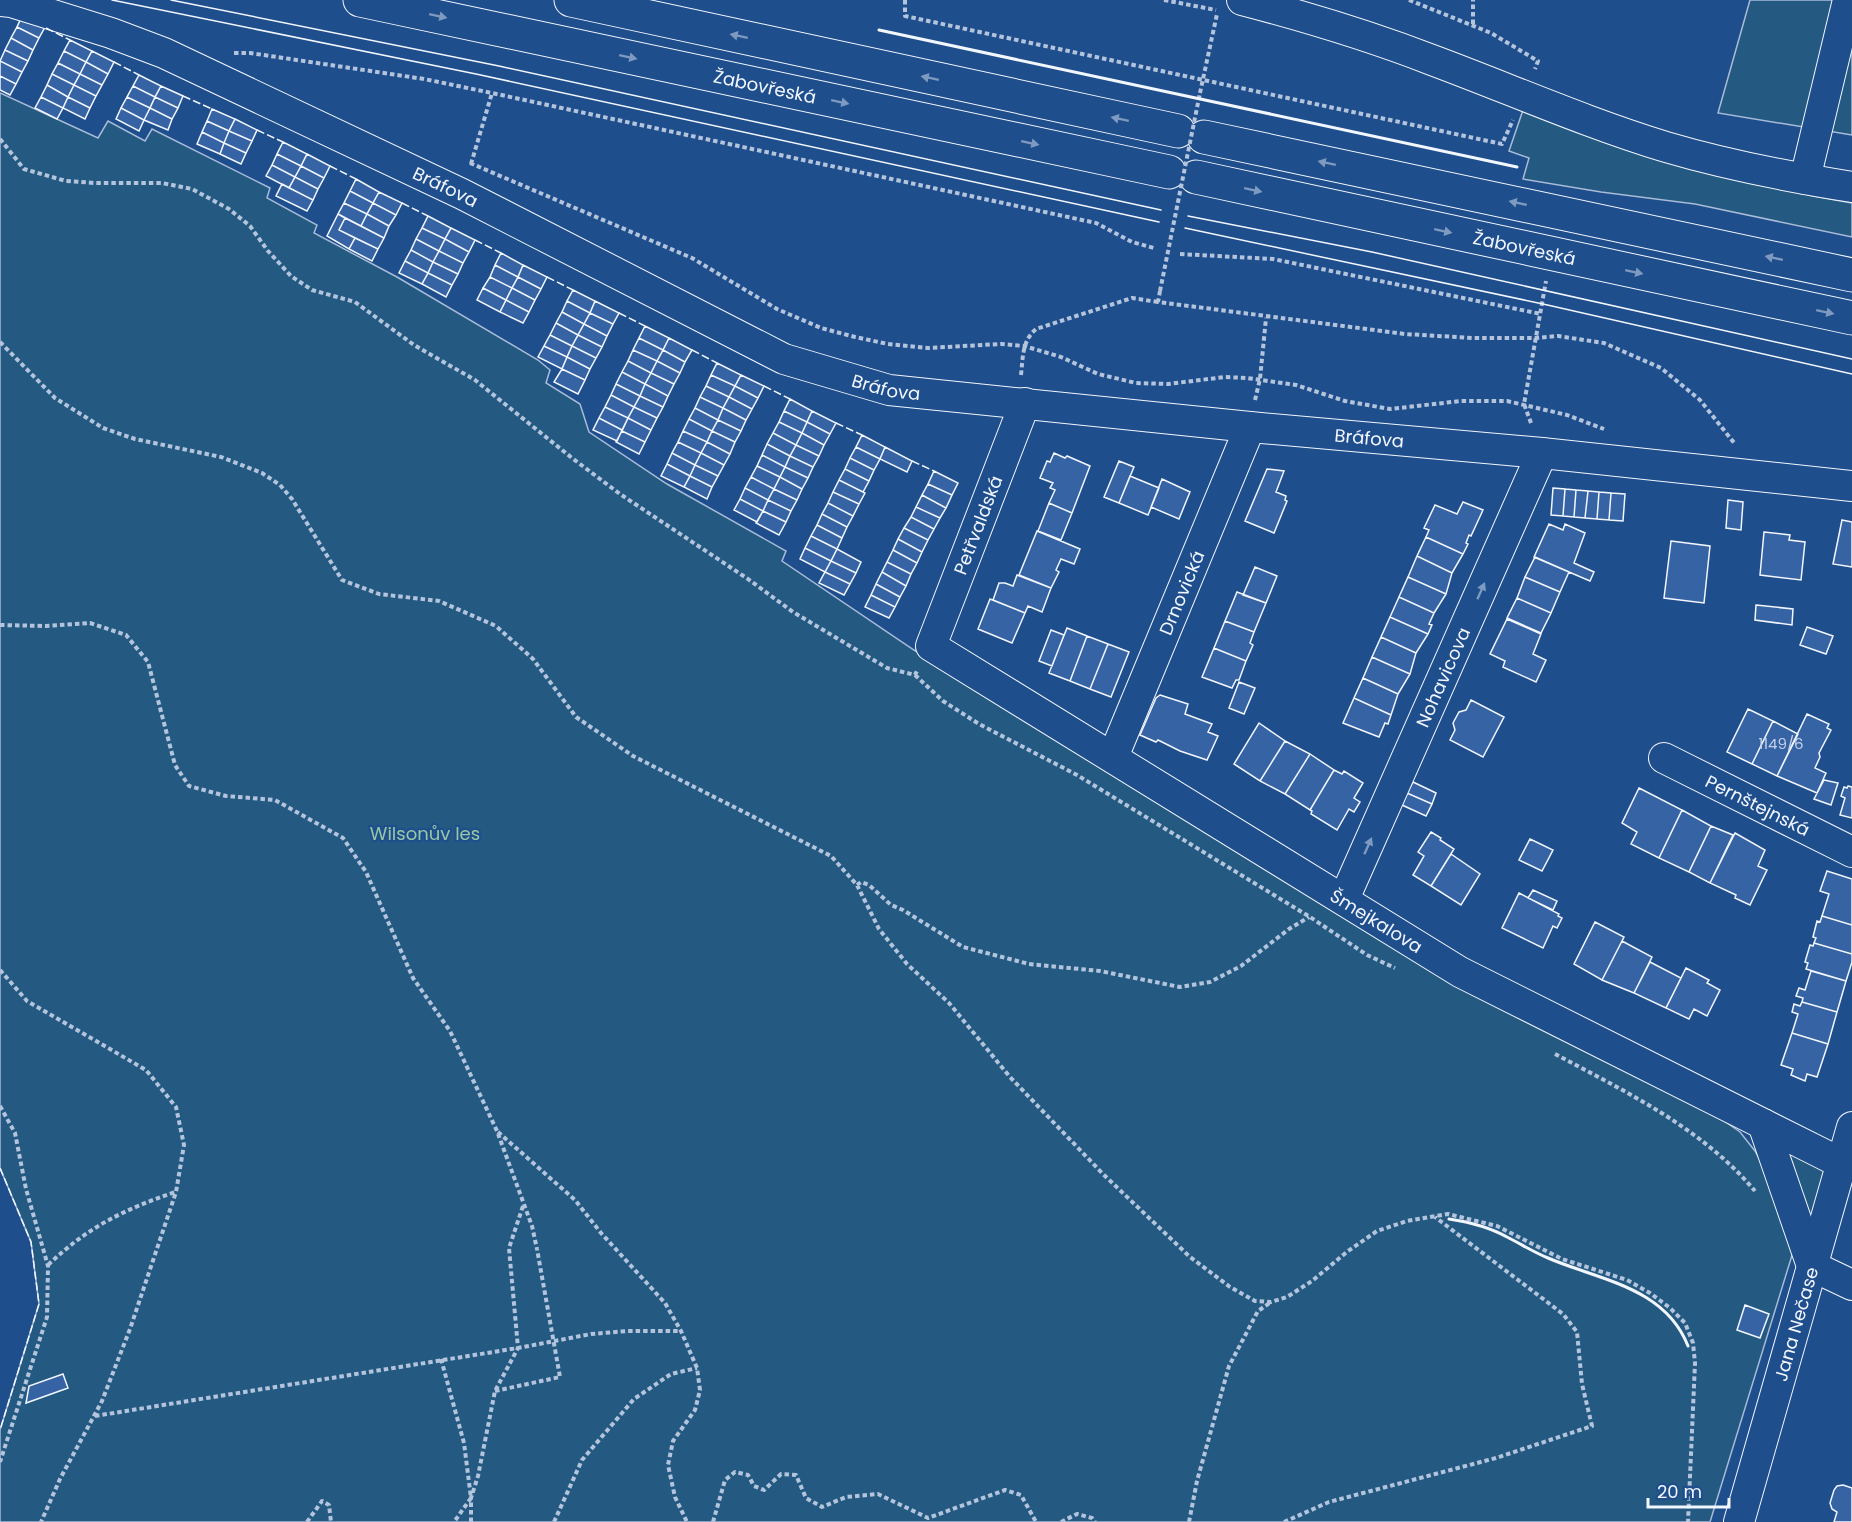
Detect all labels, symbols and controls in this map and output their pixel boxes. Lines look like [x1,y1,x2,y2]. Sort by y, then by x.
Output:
one-way arrow [429,11,447,21]
one-way arrow [730,31,749,41]
one-way arrow [619,53,638,62]
street label: Žabovřeská [711,63,819,109]
one-way arrow [921,72,939,82]
one-way arrow [830,98,849,107]
one-way arrow [1111,114,1130,123]
one-way arrow [1021,138,1040,148]
one-way arrow [1317,158,1336,167]
street label: Bráfova [409,160,483,213]
one-way arrow [1244,186,1263,195]
one-way arrow [1508,198,1527,208]
street label: Žabovřeská [1471,224,1578,271]
one-way arrow [1434,227,1453,236]
one-way arrow [1765,253,1784,262]
one-way arrow [1625,268,1644,277]
one-way arrow [1816,308,1834,318]
street label: Bráfova [849,367,922,406]
street label: Bráfova [1333,422,1405,453]
street label: Petřvaldská [948,472,1008,578]
street label: Drnovická [1153,547,1210,639]
one-way arrow [1476,581,1486,599]
street label: Nohavicova [1409,623,1476,731]
house number: 1149/6 [1758,733,1804,754]
street label: Pernštejnská [1701,768,1814,842]
park label: Wilsonův les [370,821,480,846]
one-way arrow [1364,837,1373,855]
street label: Šmejkalova [1326,883,1428,959]
street label: Jana Nečase [1767,1264,1824,1384]
scale bar [1648,1471,1729,1509]
text: 20 m [1657,1479,1702,1504]

